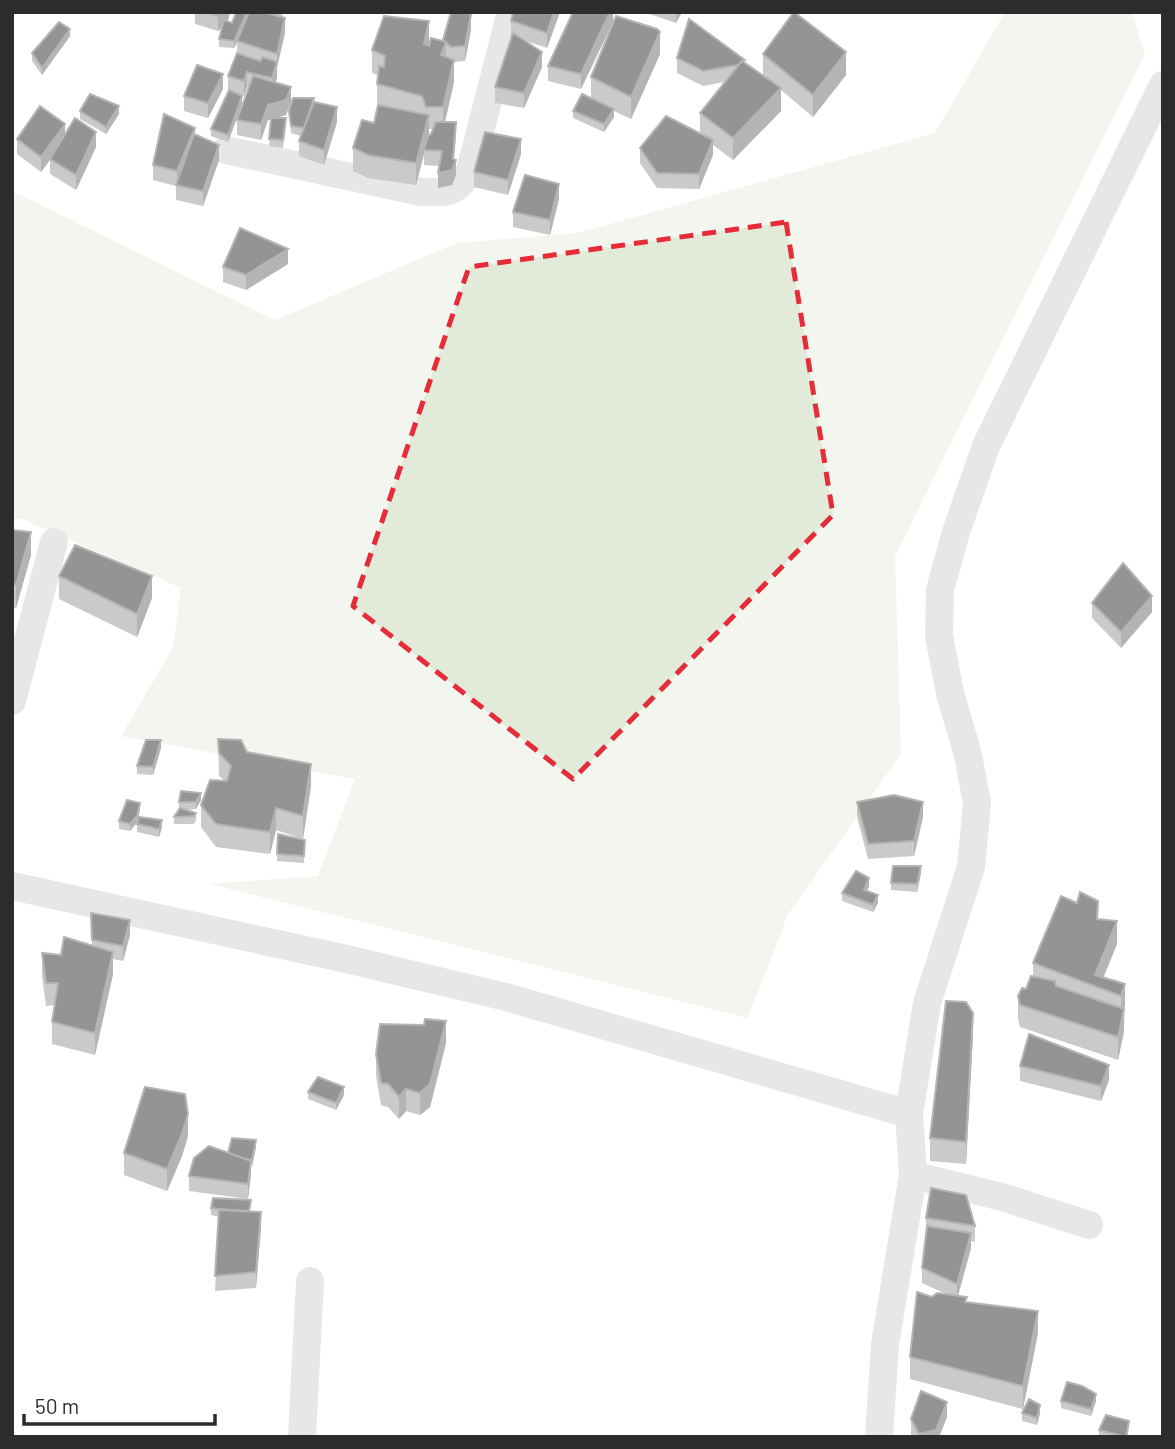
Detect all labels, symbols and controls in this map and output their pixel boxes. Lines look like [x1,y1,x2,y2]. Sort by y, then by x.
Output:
scale bar [24,1382,215,1426]
text: 50 m [35,1393,79,1418]

